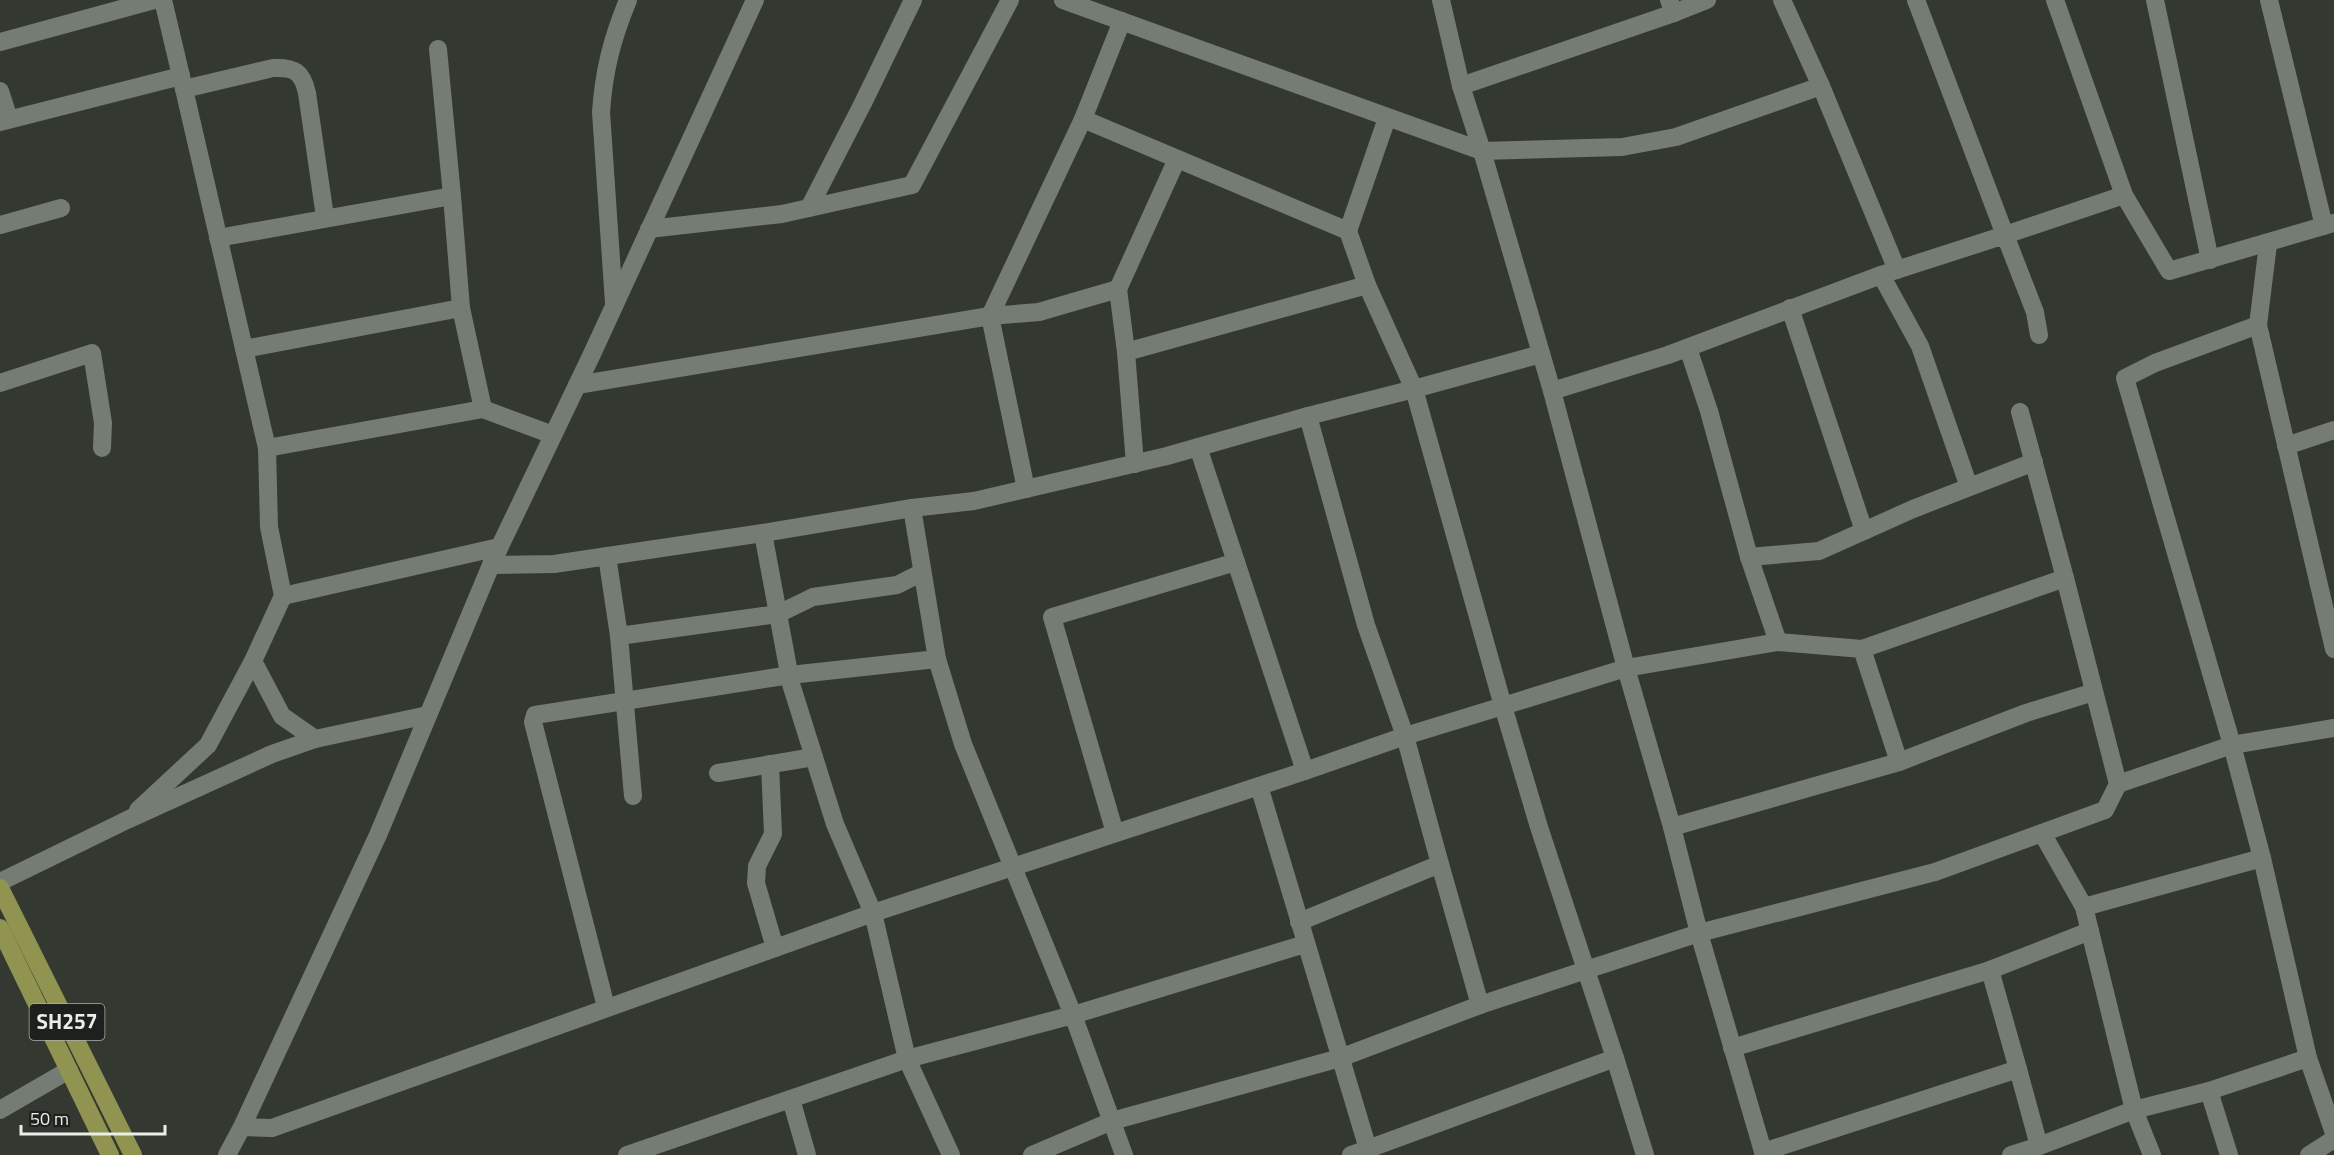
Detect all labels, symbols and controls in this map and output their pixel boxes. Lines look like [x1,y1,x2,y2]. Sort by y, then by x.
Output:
road number: SH257 [29,1004,104,1040]
scale bar [21,1098,165,1136]
text: 50 m [30,1105,69,1132]

